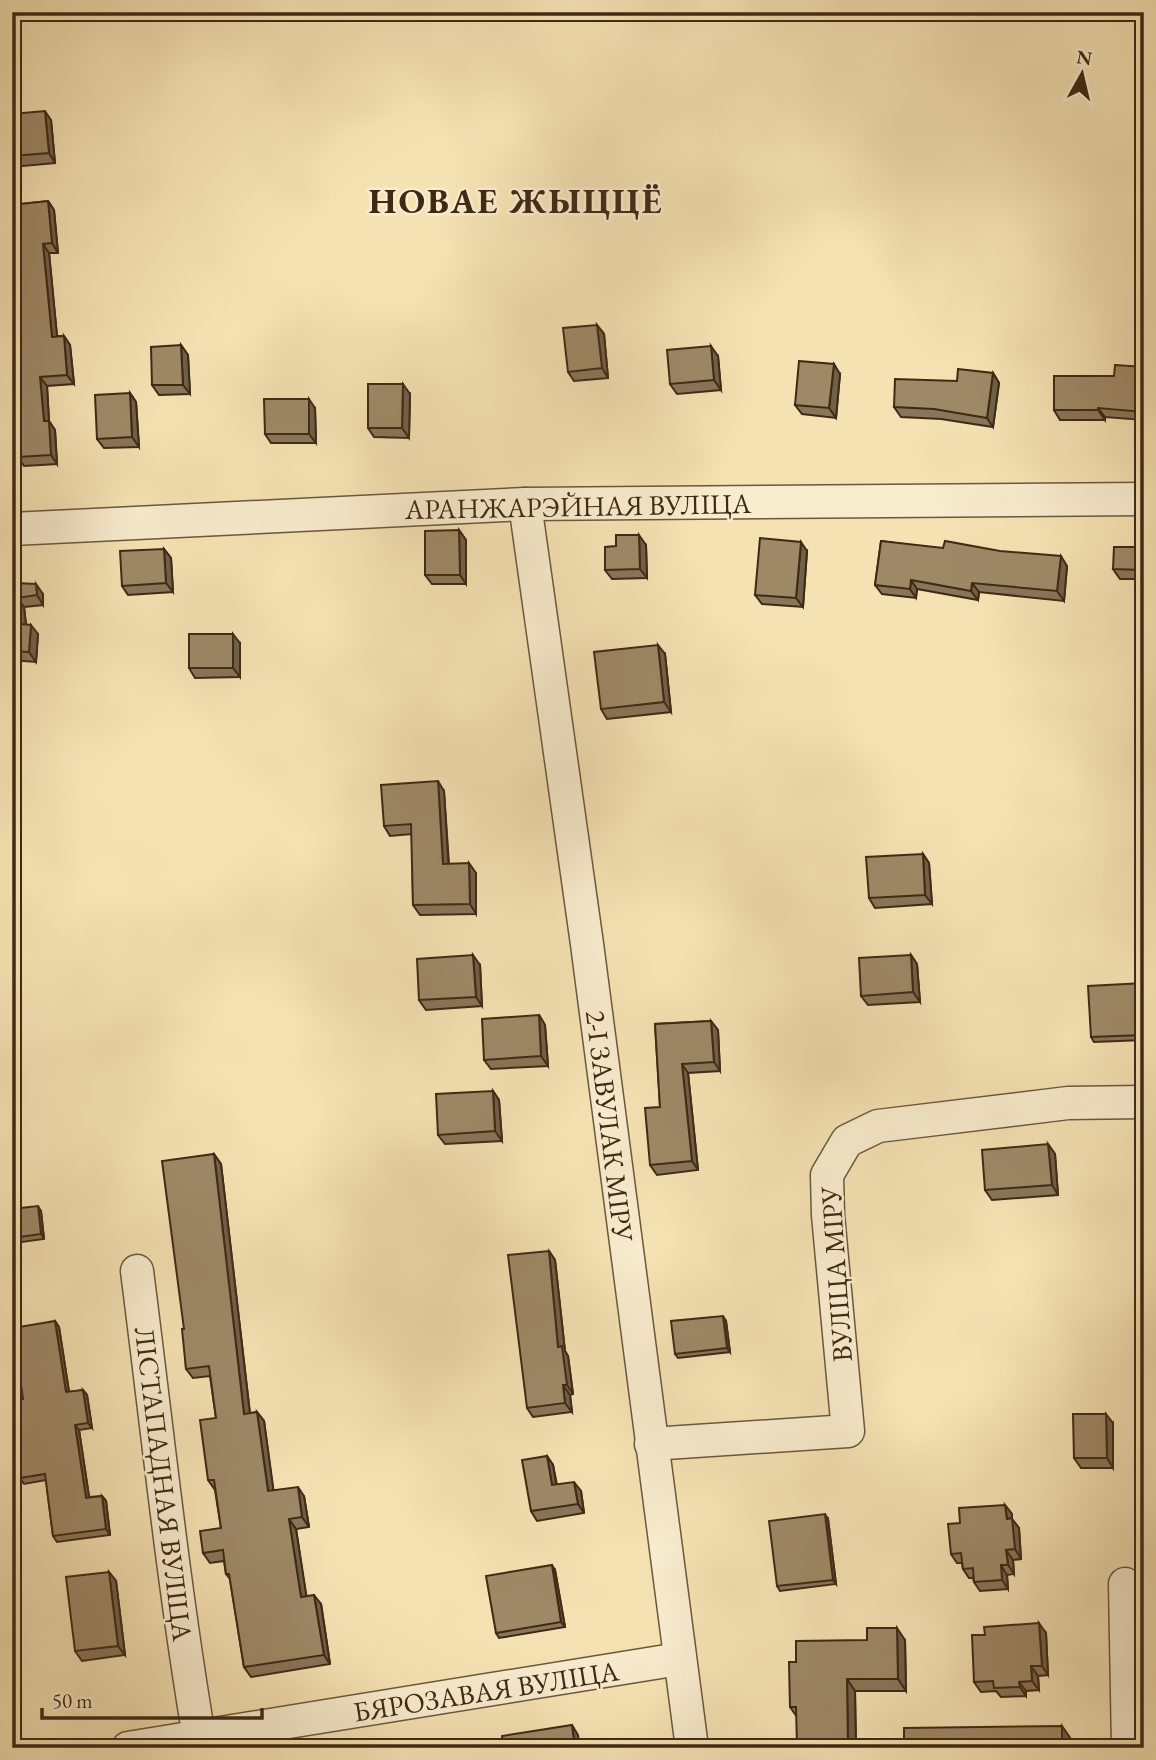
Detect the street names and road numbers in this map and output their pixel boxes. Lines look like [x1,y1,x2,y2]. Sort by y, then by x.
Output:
street label: АРАНЖАРЭЙНАЯ ВУЛІЦА [404,485,752,527]
street label: 2-І ЗАВУЛАК МІРУ [578,1008,642,1244]
street label: ВУЛІЦА МІРУ [812,1185,860,1363]
street label: ЛІСТАПАДНАЯ ВУЛІЦА [127,1325,201,1644]
street label: БЯРОЗАВАЯ ВУЛІЦА [351,1652,622,1730]

